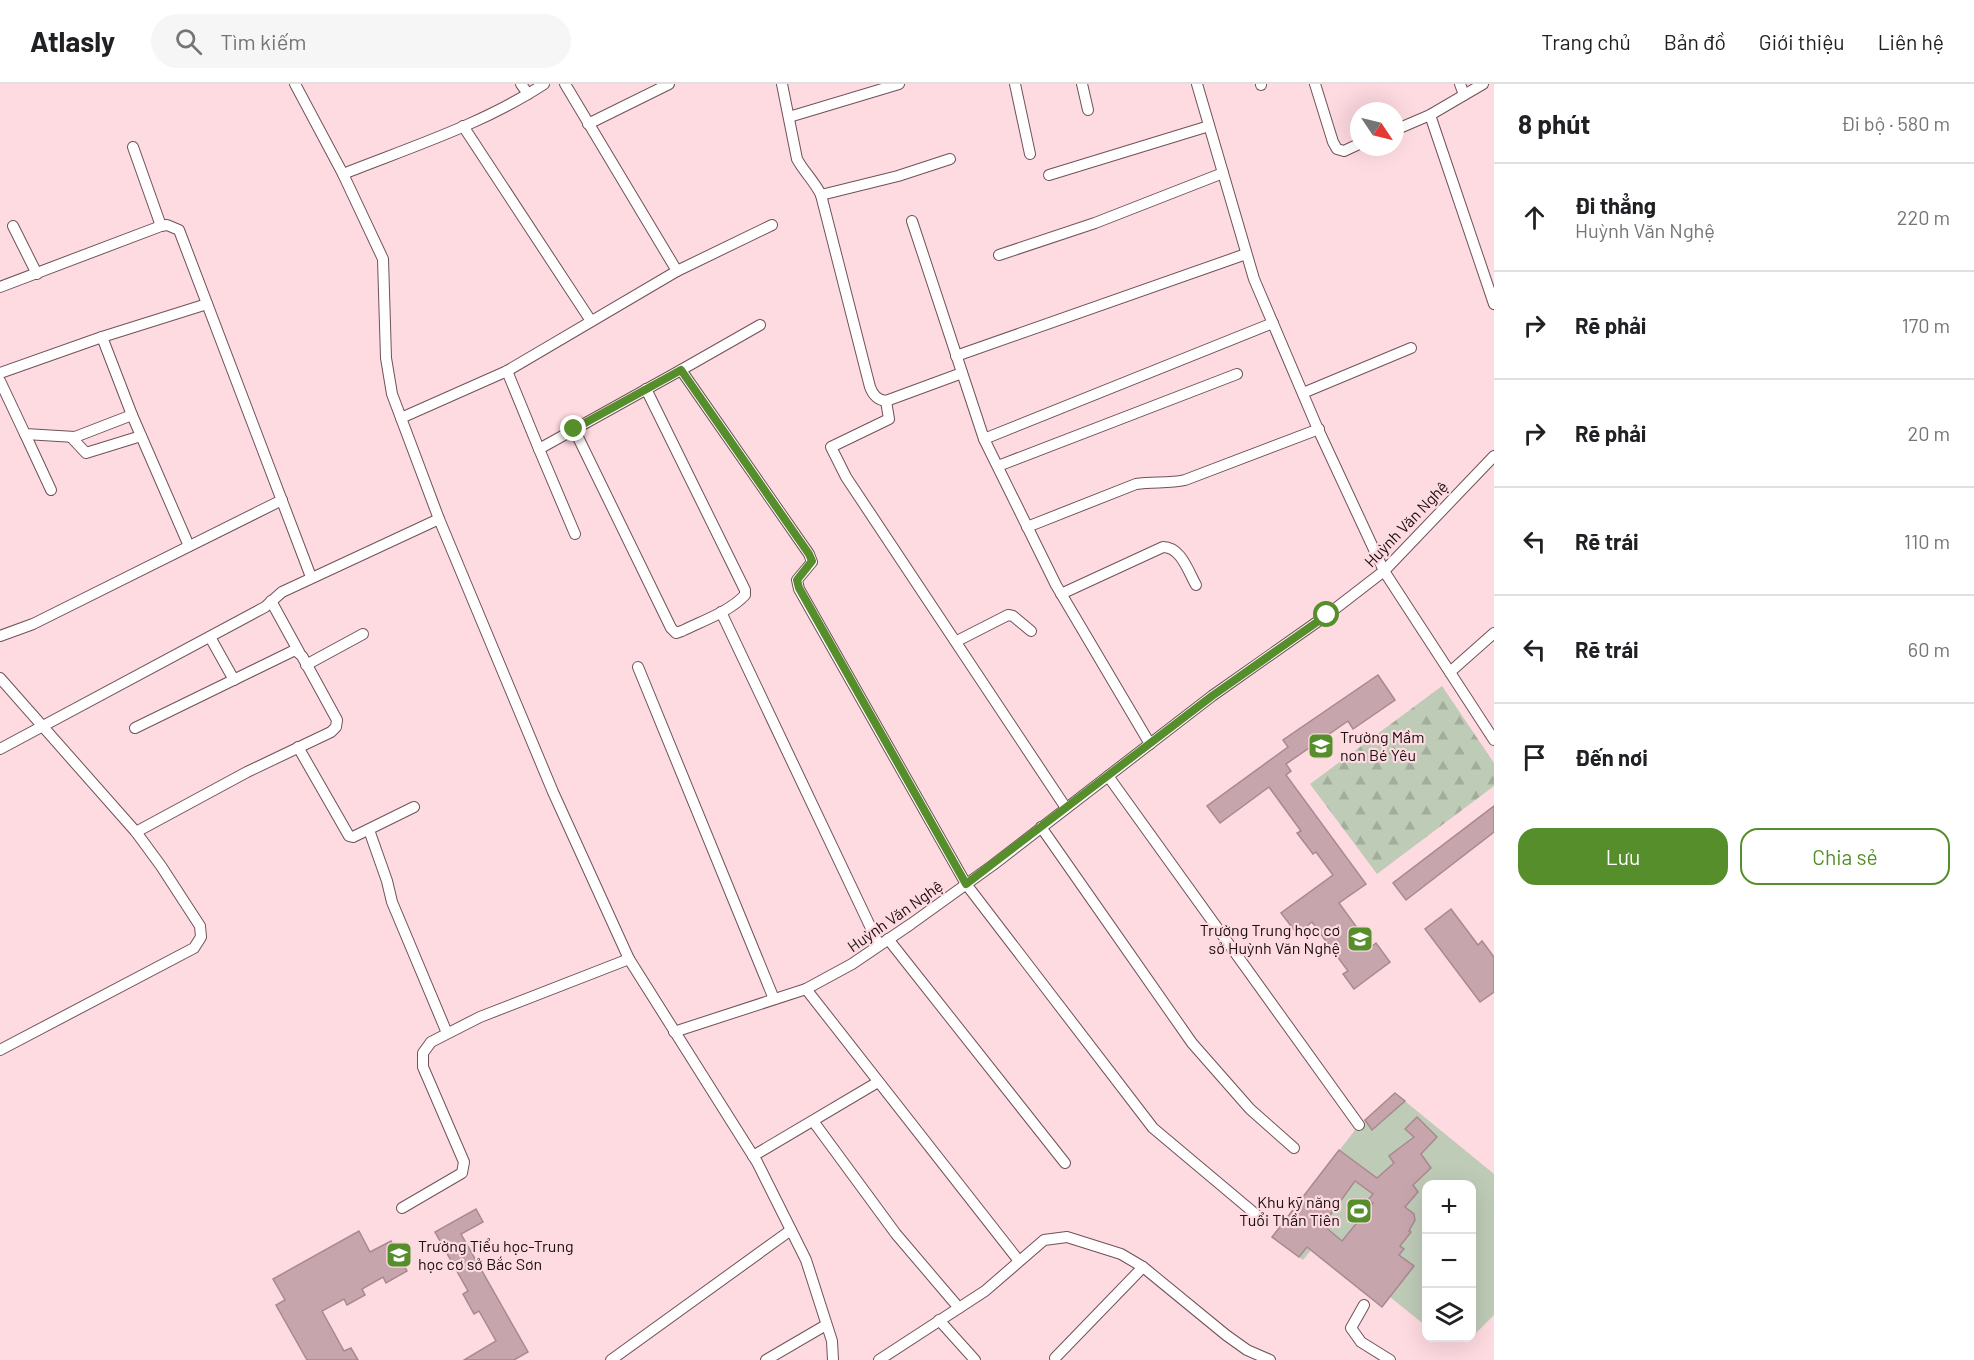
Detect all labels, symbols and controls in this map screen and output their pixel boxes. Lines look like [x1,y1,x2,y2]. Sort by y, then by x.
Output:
search box [151,14,571,68]
text: Atlasly [30,24,115,58]
icon: search [172,25,205,58]
text: Tìm kiếm [220,28,307,54]
text: Trang chủ [1541,29,1631,54]
text: Bản đồ [1664,29,1726,54]
text: Giới thiệu [1759,29,1845,54]
text: Liên hệ [1878,29,1944,54]
north arrow [1350,102,1404,156]
text: 8 phút [1518,108,1590,139]
text: Đi bộ · 580 m [1841,111,1950,135]
text: Đi thẳng [1575,192,1656,218]
icon: ahead [1518,201,1551,234]
text: 220 m [1897,205,1950,229]
text: Huỳnh Văn Nghệ [1575,218,1715,242]
icon: right [1518,309,1551,342]
text: Rẽ phải [1575,312,1646,338]
text: 170 m [1902,313,1950,337]
route end [560,415,586,441]
icon: right [1518,417,1551,450]
text: Rẽ phải [1575,420,1646,446]
text: 20 m [1907,421,1950,445]
street label: Huỳnh Văn Nghệ [1360,477,1451,571]
icon: left [1518,525,1551,558]
text: Rẽ trái [1575,528,1639,554]
text: 110 m [1904,529,1950,553]
route start [1313,601,1339,627]
icon: left [1518,633,1551,666]
text: Rẽ trái [1575,636,1639,662]
text: 60 m [1908,637,1950,661]
place label: Trường Mầm non Bé Yêu [1340,727,1425,764]
school or university icon: Trường Mầm non Bé Yêu [1306,731,1336,761]
icon: arrive [1518,741,1551,774]
text: Đến nơi [1575,744,1648,770]
button: Lưu [1518,828,1728,885]
button: Chia sẻ [1740,828,1950,885]
street label: Huỳnh Văn Nghệ [843,876,946,955]
place label: Trường Trung học cơ sở Huỳnh Văn Nghệ [1200,920,1340,957]
school or university icon: Trường Trung học cơ sở Huỳnh Văn Nghệ [1345,924,1375,954]
map controls [1422,1180,1476,1342]
button: + [1422,1180,1476,1234]
place label: Khu kỹ năng Tuổi Thần Tiên [1239,1192,1340,1229]
sports icon: Khu kỹ năng Tuổi Thần Tiên [1344,1196,1374,1226]
button: − [1422,1234,1476,1288]
place label: Trường Tiểu học-Trung học cơ sở Bắc Sơn [418,1236,574,1273]
school or university icon: Trường Tiểu học-Trung học cơ sở Bắc Sơn [384,1240,414,1270]
button: layers [1422,1288,1476,1342]

